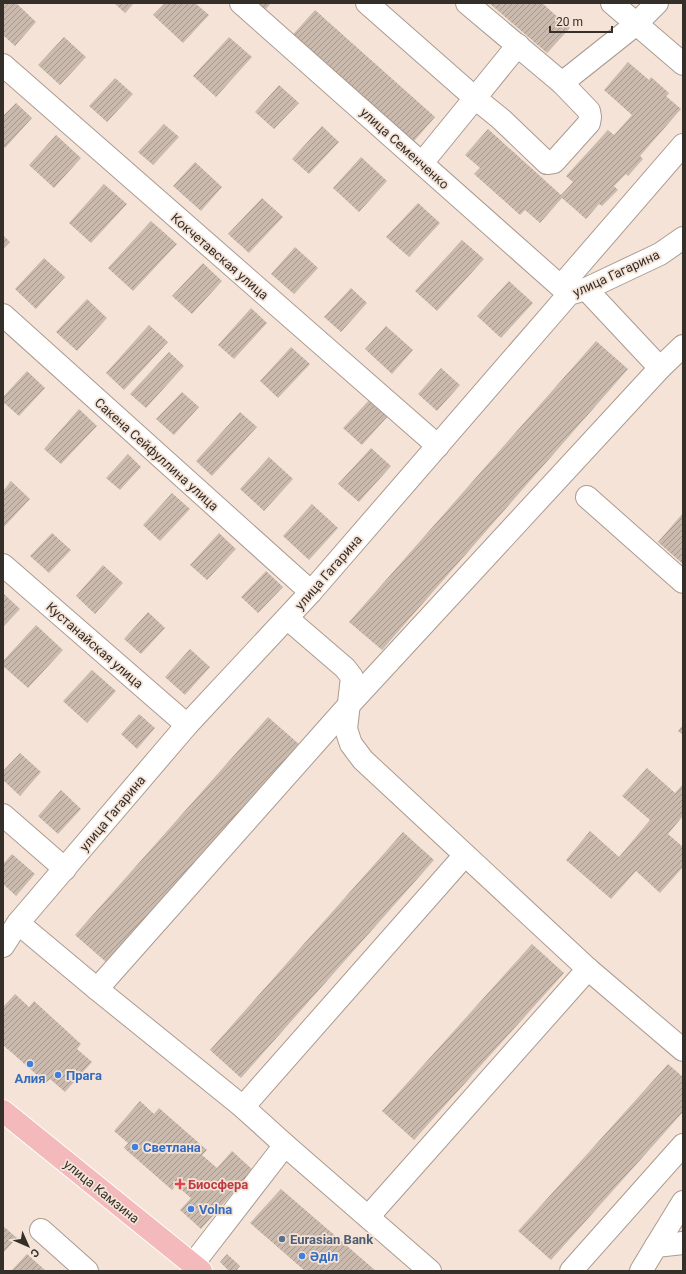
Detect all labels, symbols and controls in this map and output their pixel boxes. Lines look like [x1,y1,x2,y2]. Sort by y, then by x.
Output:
scale bar [550,8,612,34]
text: 20 m [556,15,583,29]
street label: улица Семенченко [357,105,452,192]
street label: Кокчетавская улица [168,210,271,303]
street label: улица Гагарина [571,247,662,300]
street label: Сакена Сейфуллина улица [92,395,222,514]
street label: улица Гагарина [292,532,365,613]
street label: Кустанайская улица [43,599,146,691]
street label: улица Гагарина [76,773,148,854]
marker: Алия [25,1059,35,1069]
place label: Прага [66,1068,102,1083]
marker: Прага [53,1070,63,1080]
place label: Алия [15,1071,45,1086]
place label: Светлана [143,1140,201,1155]
marker: Светлана [130,1142,140,1152]
street label: улица Камзина [61,1156,142,1226]
place label: Биосфера [188,1177,248,1192]
marker: Биосфера [175,1179,185,1189]
place label: Volna [199,1202,232,1217]
marker: Volna [186,1204,196,1214]
north arrow [8,1226,48,1266]
place label: Eurasian Bank [290,1232,374,1247]
marker: Eurasian Bank [277,1234,287,1244]
text: С [28,1246,42,1260]
place label: Әділ [310,1249,338,1264]
marker: Әділ [297,1251,307,1261]

